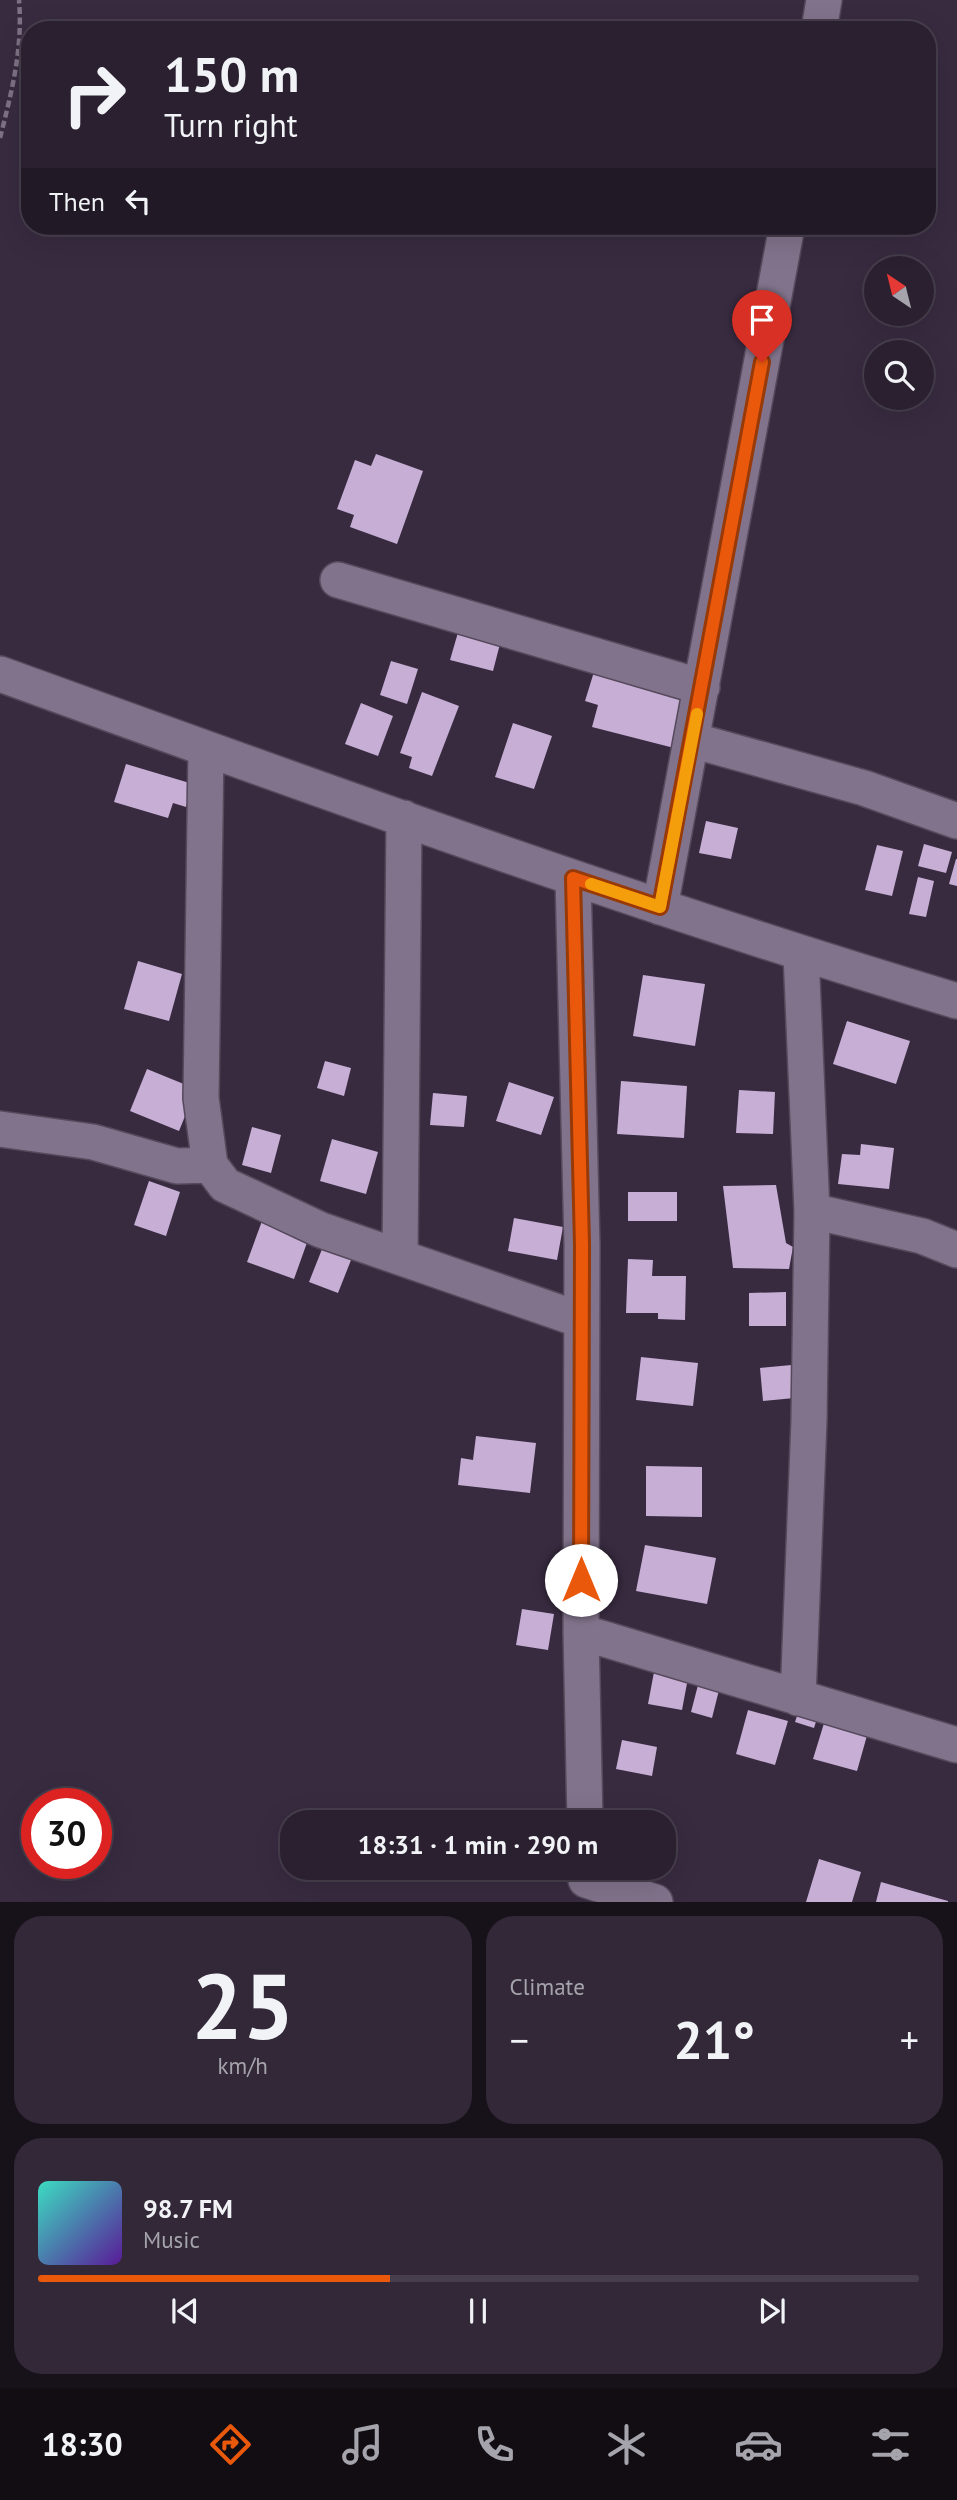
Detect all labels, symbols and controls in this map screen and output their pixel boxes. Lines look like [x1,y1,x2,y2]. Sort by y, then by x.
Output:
text: 150 m [164,42,299,106]
icon: right [49,49,140,140]
text: Turn right [164,104,298,146]
icon: left [119,182,157,220]
text: Then [49,185,105,218]
north arrow [864,256,934,326]
map controls [864,256,934,410]
pin [732,290,792,362]
icon: arrive [743,301,781,339]
button: search [864,340,934,410]
position arrow [544,1543,618,1617]
speed limit sign: 30 [21,1788,112,1879]
text: 18:31 · 1 min · 290 m [358,1828,598,1861]
text: 25 [191,1946,294,2064]
text: Climate [510,1972,585,2001]
text: 21° [673,2006,755,2073]
text: − [510,2015,529,2064]
text: + [900,2015,919,2064]
text: km/h [218,2051,268,2080]
text: 98.7 FM [143,2192,233,2225]
text: Music [143,2225,200,2254]
icon: previous [166,2292,204,2330]
icon: pause [459,2292,497,2330]
icon: next [753,2292,791,2330]
icon: directions [206,2420,255,2469]
icon: music [338,2420,387,2469]
icon: phone [470,2420,519,2469]
icon: climate [602,2420,651,2469]
icon: car [734,2420,783,2469]
icon: filters [866,2420,915,2469]
text: 18:30 [42,2423,123,2465]

